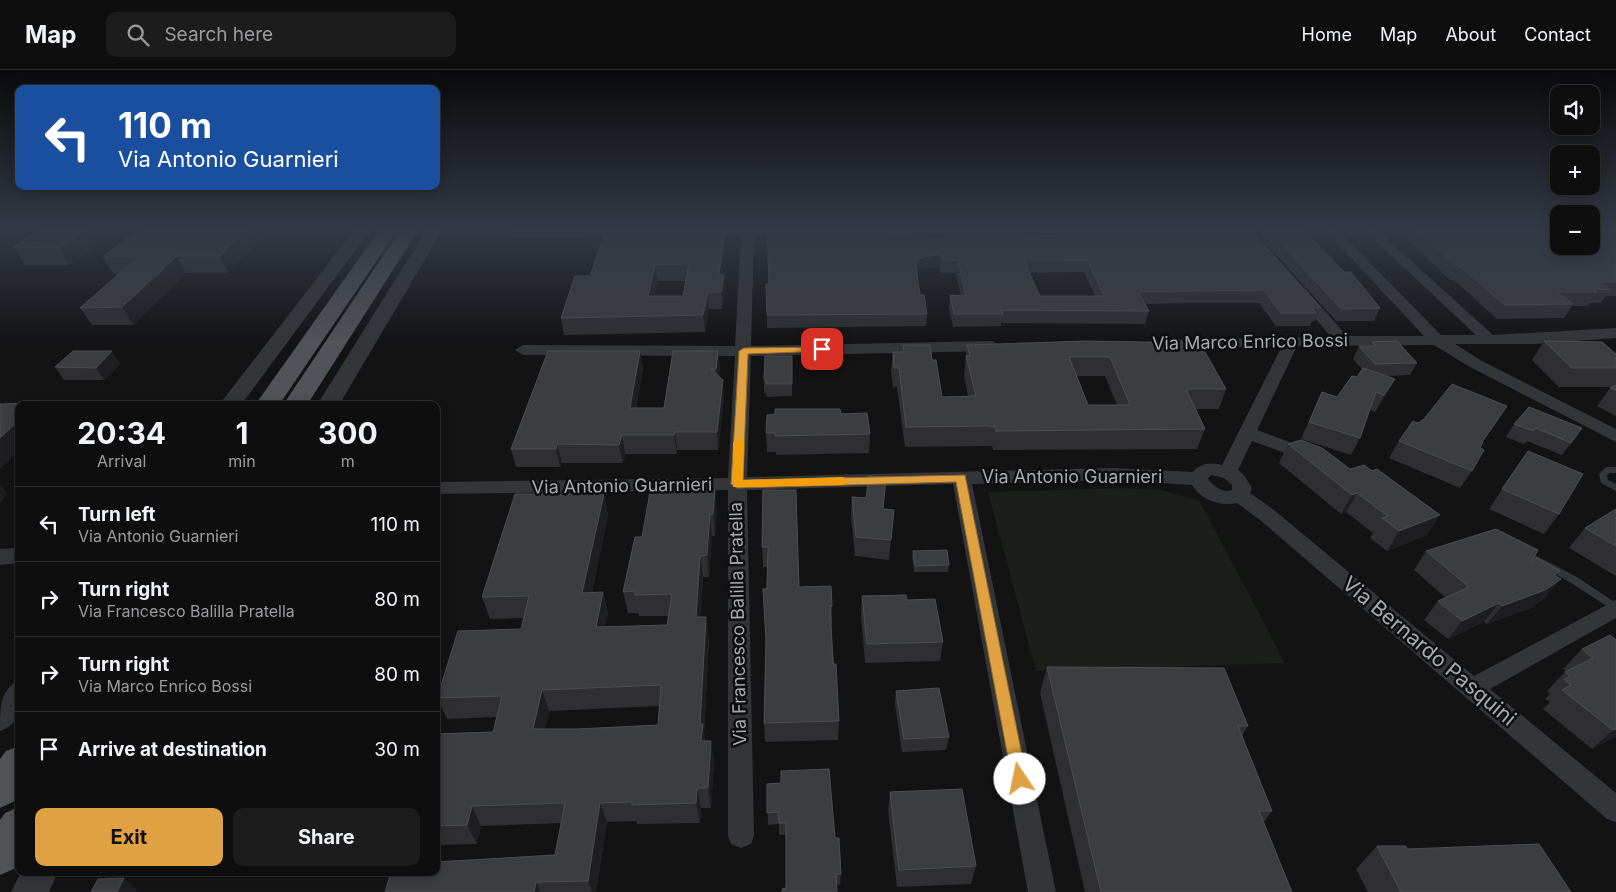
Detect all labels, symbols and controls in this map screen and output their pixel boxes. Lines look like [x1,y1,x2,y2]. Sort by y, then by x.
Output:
search box [106,12,456,57]
text: Map [25,20,76,49]
icon: search [124,21,152,49]
text: Search here [164,23,273,46]
text: Home [1302,24,1352,45]
text: Map [1380,24,1417,45]
text: About [1445,24,1496,45]
text: Contact [1524,24,1591,45]
map controls [1550,85,1600,255]
button: sound [1550,85,1600,135]
text: 110 m [118,104,212,146]
icon: left [35,105,100,170]
button: + [1550,145,1600,195]
text: Via Antonio Guarnieri [118,146,339,172]
button: − [1550,205,1600,255]
pin [801,328,843,370]
street label: Via Marco Enrico Bossi [1152,329,1348,354]
icon: arrive [808,335,836,363]
text: 20:34 [77,415,166,451]
text: 1 [236,415,248,451]
text: 300 [318,415,378,451]
text: Arrival [97,451,146,471]
text: min [228,451,256,471]
text: m [341,451,355,471]
street label: Via Antonio Guarnieri [982,466,1162,487]
street label: Via Antonio Guarnieri [532,473,712,498]
street label: Via Francesco Balilla Pratella [725,502,750,746]
text: Turn left [78,503,156,526]
icon: left [35,510,63,538]
text: 110 m [371,513,420,536]
text: Via Antonio Guarnieri [78,526,238,546]
street label: Via Bernardo Pasquini [1338,571,1521,730]
text: Turn right [78,578,169,601]
icon: right [35,585,63,613]
text: 80 m [374,588,420,611]
text: Via Francesco Balilla Pratella [78,601,295,621]
text: Turn right [78,653,169,676]
icon: right [35,660,63,688]
text: 80 m [374,663,420,686]
text: Via Marco Enrico Bossi [78,676,252,696]
icon: arrive [35,735,63,763]
text: Arrive at destination [78,738,267,761]
text: 30 m [374,738,420,761]
position arrow [993,752,1045,804]
button: Exit [35,808,223,866]
button: Share [233,808,420,866]

